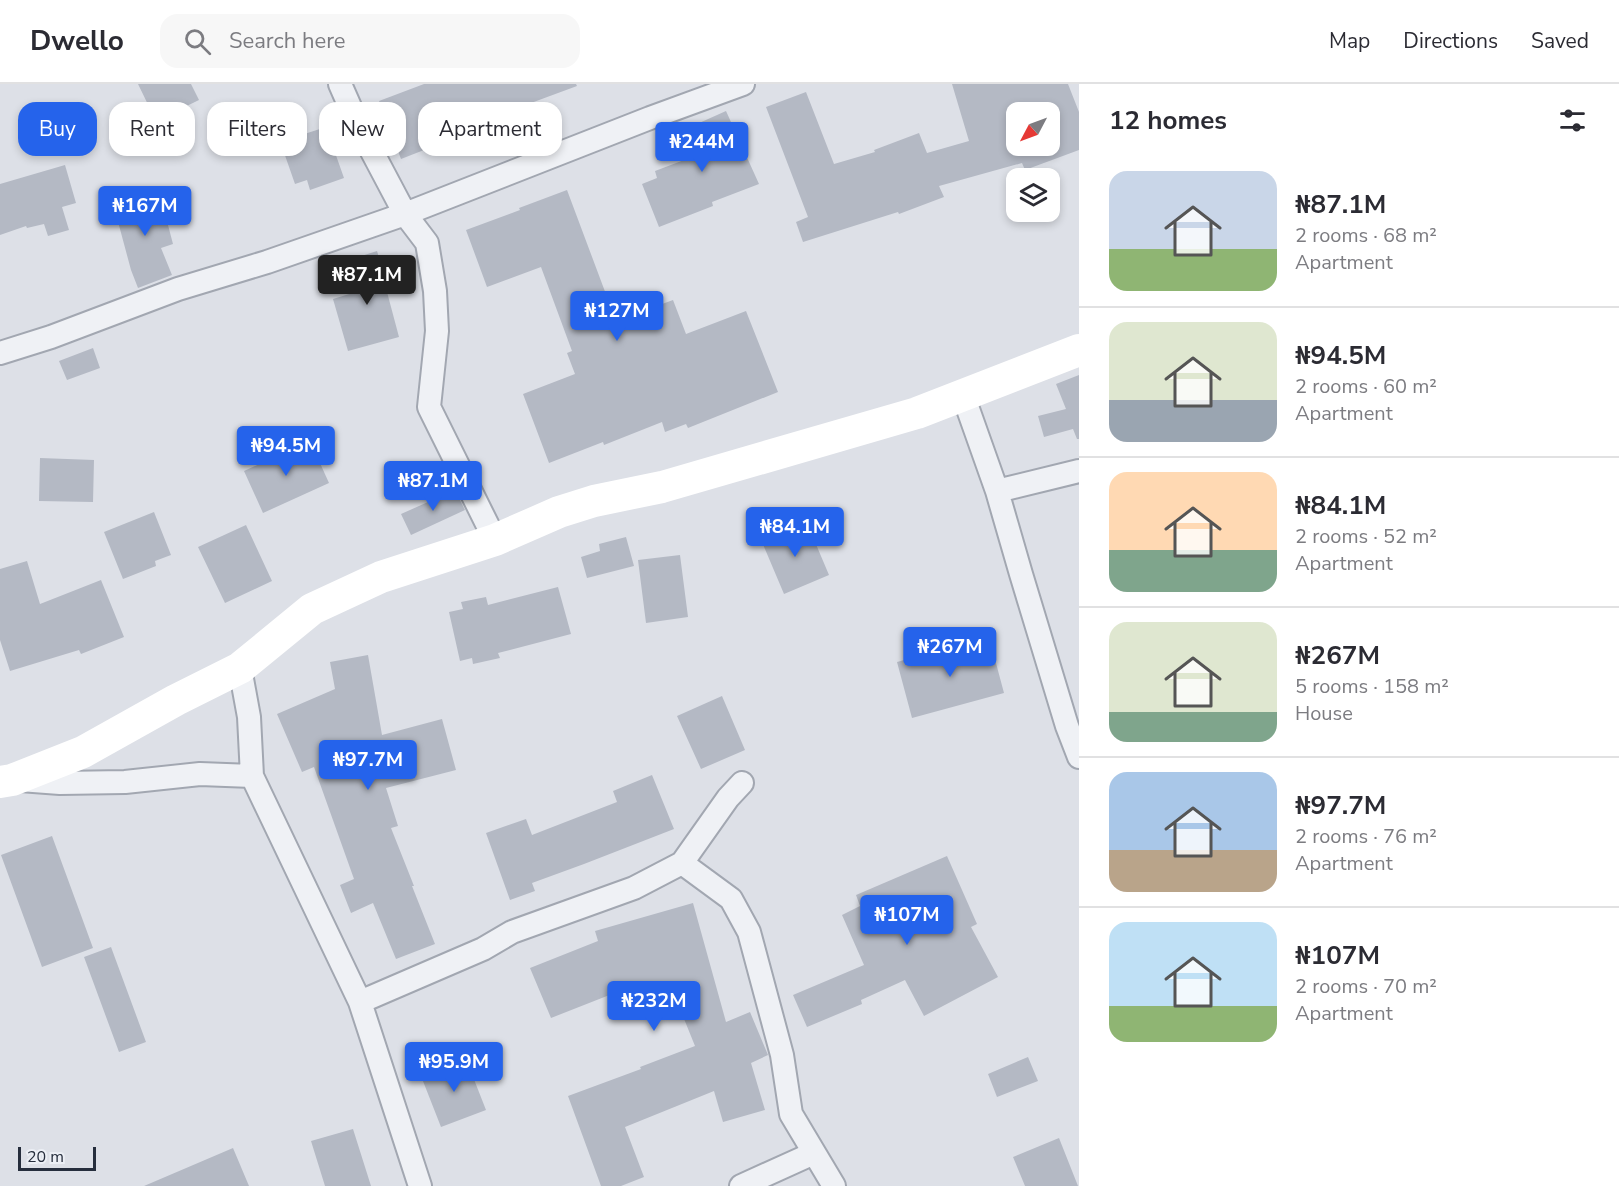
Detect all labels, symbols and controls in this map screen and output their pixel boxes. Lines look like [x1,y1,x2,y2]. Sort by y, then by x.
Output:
search box [160,14,580,68]
text: Dwello [30,22,124,60]
icon: search [181,25,214,58]
text: Search here [229,26,346,56]
text: Map [1329,27,1370,55]
text: Directions [1403,27,1498,55]
text: Saved [1531,27,1589,55]
chip: Buy [18,102,97,156]
chip: Rent [109,102,195,156]
chip: Filters [207,102,307,156]
chip: New [319,102,406,156]
chip: Apartment [418,102,562,156]
north arrow [1006,102,1060,156]
map controls [1006,102,1060,222]
text: 12 homes [1109,103,1227,138]
icon: filters [1556,104,1589,137]
pin: ₦244M [660,122,744,173]
text: ₦244M [669,128,735,155]
button: layers [1006,168,1060,222]
pin: ₦167M [103,186,187,237]
text: ₦87.1M [1295,187,1386,222]
text: ₦167M [112,192,178,219]
icon: home [1157,195,1229,267]
text: 2 rooms · 68 m² [1295,222,1437,249]
text: Apartment [1295,249,1393,276]
pin: ₦87.1M [318,255,416,306]
text: ₦87.1M [332,261,402,288]
pin: ₦127M [575,291,659,342]
text: ₦127M [584,297,650,324]
text: ₦94.5M [1295,338,1386,373]
icon: home [1157,346,1229,418]
text: 2 rooms · 60 m² [1295,373,1437,400]
text: Apartment [1295,400,1393,427]
pin: ₦94.5M [237,426,335,477]
text: ₦94.5M [251,432,321,459]
pin: ₦87.1M [384,461,482,512]
text: ₦87.1M [398,467,468,494]
text: ₦84.1M [1295,488,1386,523]
icon: home [1157,496,1229,568]
pin: ₦84.1M [746,507,844,558]
text: ₦84.1M [760,513,830,540]
text: 2 rooms · 52 m² [1295,523,1437,550]
text: Apartment [1295,550,1393,577]
pin: ₦267M [908,627,992,678]
text: ₦267M [917,633,983,660]
text: ₦267M [1295,638,1380,673]
icon: home [1157,646,1229,718]
text: 5 rooms · 158 m² [1295,673,1449,700]
text: House [1295,700,1353,727]
pin: ₦97.7M [319,740,417,791]
text: ₦97.7M [333,746,403,773]
text: ₦97.7M [1295,788,1386,823]
icon: home [1157,796,1229,868]
text: 2 rooms · 76 m² [1295,823,1437,850]
text: Apartment [1295,850,1393,877]
pin: ₦107M [865,895,949,946]
text: ₦107M [874,901,940,928]
text: ₦107M [1295,938,1380,973]
icon: home [1157,946,1229,1018]
text: 2 rooms · 70 m² [1295,973,1437,1000]
pin: ₦232M [612,981,696,1032]
text: ₦232M [621,987,687,1014]
text: Apartment [1295,1000,1393,1027]
pin: ₦95.9M [405,1042,503,1093]
text: ₦95.9M [419,1048,489,1075]
scale bar [18,1144,96,1172]
text: 20 m [27,1146,64,1168]

